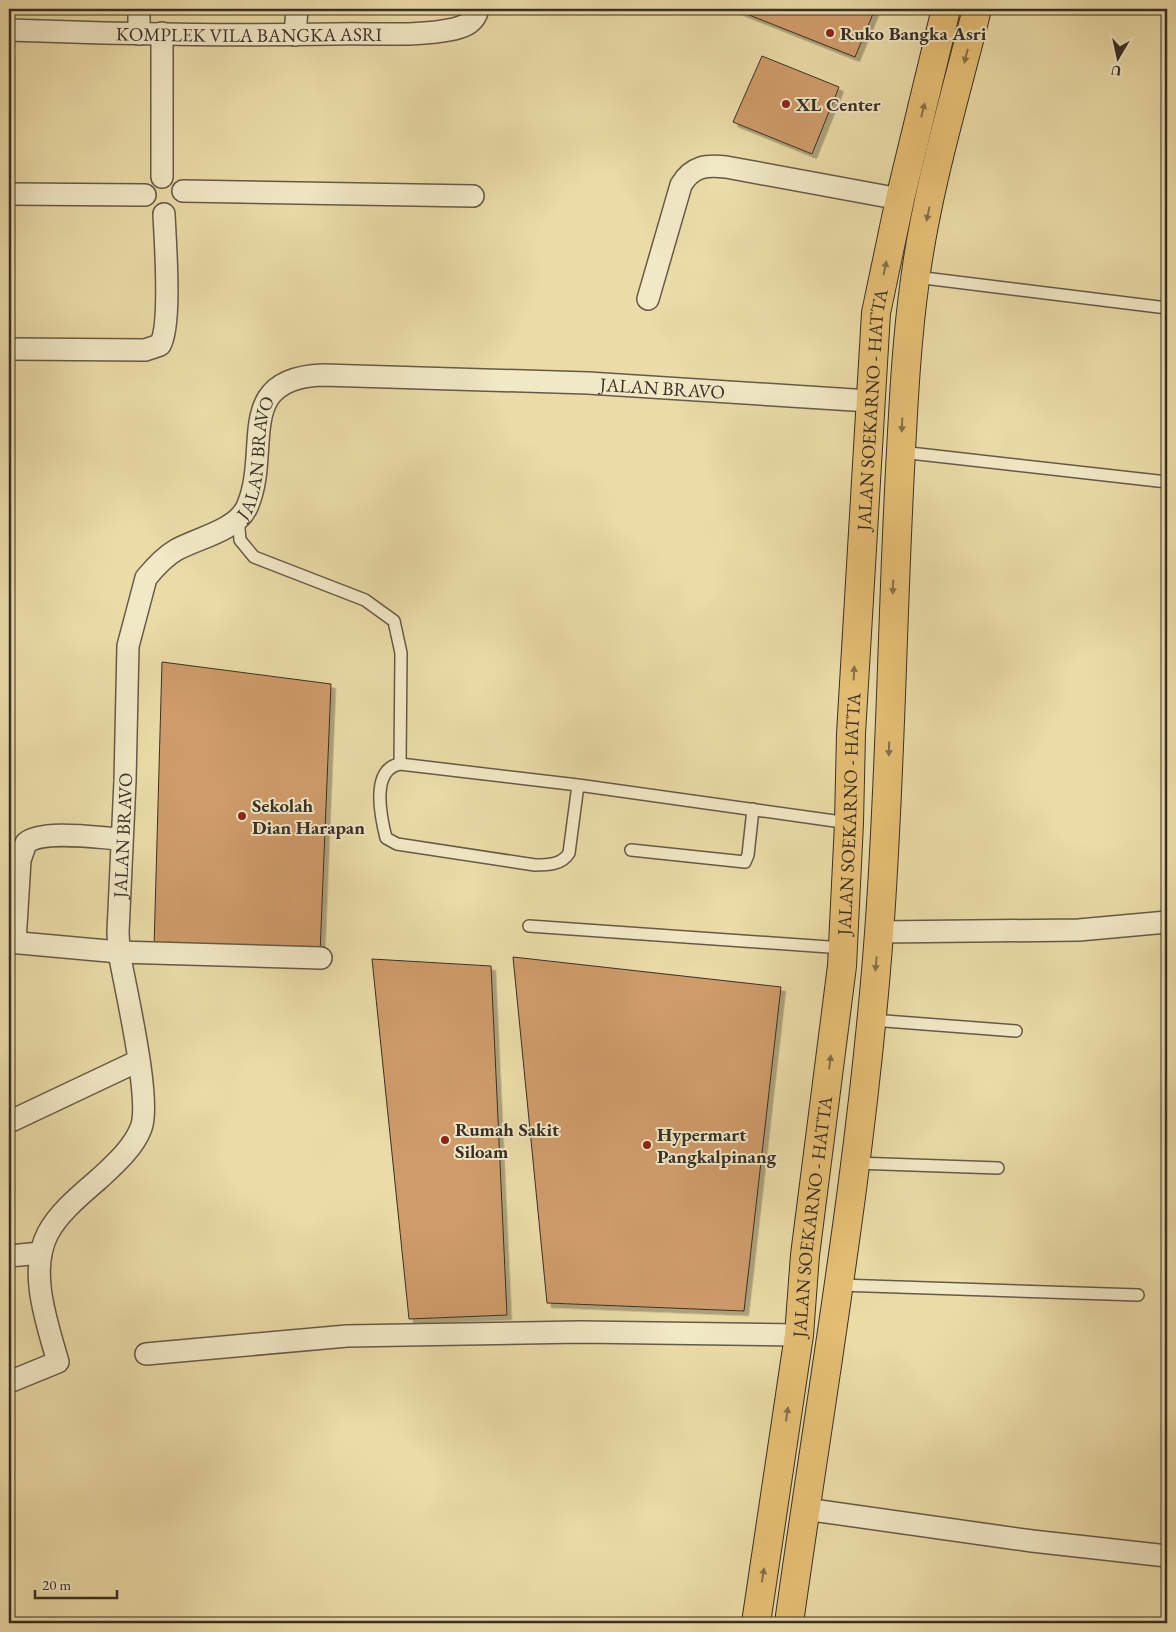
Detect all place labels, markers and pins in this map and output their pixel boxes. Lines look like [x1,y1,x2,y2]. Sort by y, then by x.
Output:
place label: Ruko Bangka Asri [840,21,987,46]
marker: Ruko Bangka Asri [824,27,836,39]
place label: XL Center [795,92,881,117]
marker: XL Center [780,98,792,110]
place label: Sekolah Dian Harapan [252,793,365,840]
marker: Sekolah Dian Harapan [236,810,248,822]
place label: Rumah Sakit Siloam [455,1117,559,1164]
place label: Hypermart Pangkalpinang [657,1122,777,1169]
marker: Rumah Sakit Siloam [439,1134,451,1146]
marker: Hypermart Pangkalpinang [641,1139,653,1151]

